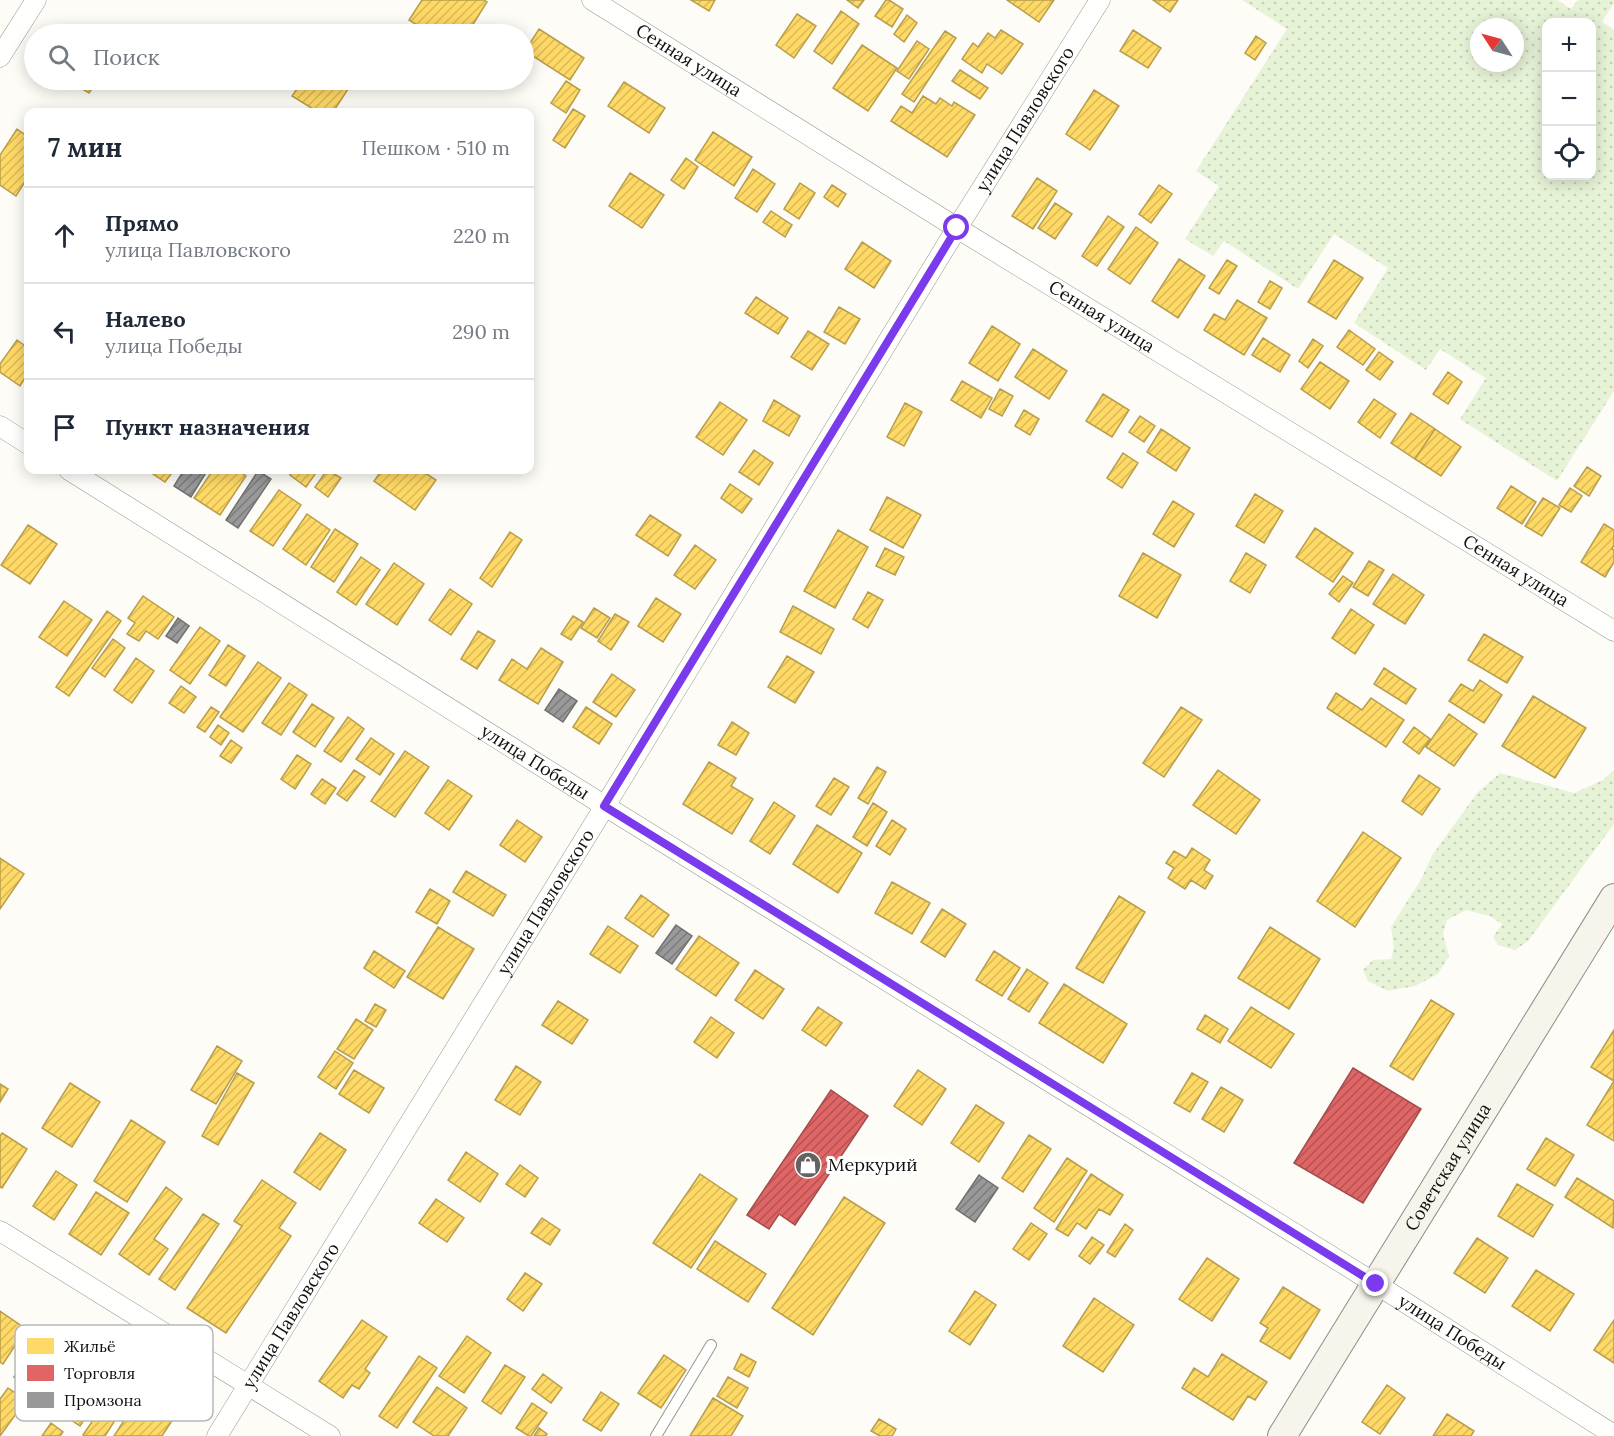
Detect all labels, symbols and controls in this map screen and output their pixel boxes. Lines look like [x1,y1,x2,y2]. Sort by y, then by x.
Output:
street label: Сенная улица [632,18,746,102]
north arrow [1470,18,1524,72]
map controls [1542,18,1596,180]
button: + [1542,18,1596,72]
search box [24,24,534,90]
icon: search [45,41,78,74]
street label: улица Павловского [971,42,1079,196]
text: Поиск [93,43,159,71]
button: − [1542,72,1596,126]
button: locate [1542,126,1596,180]
text: 7 мин [48,131,122,164]
text: Пешком · 510 m [361,135,510,160]
text: Прямо [105,209,179,237]
route start [943,214,969,240]
icon: ahead [48,219,81,252]
text: 220 m [453,223,510,248]
text: улица Павловского [105,237,291,262]
street label: Сенная улица [1045,275,1159,358]
text: Налево [105,305,186,333]
icon: left [48,315,81,348]
text: 290 m [452,319,510,344]
text: улица Победы [105,333,243,358]
icon: arrive [48,411,81,444]
text: Пункт назначения [105,413,310,441]
street label: Сенная улица [1459,529,1573,612]
street label: улица Победы [477,719,594,804]
street label: улица Павловского [492,825,599,979]
street label: Советская улица [1399,1099,1496,1235]
shop icon: Меркурий [793,1150,823,1180]
place label: Меркурий [828,1153,918,1176]
street label: улица Павловского [237,1238,344,1393]
route end [1362,1270,1388,1296]
street label: улица Победы [1394,1289,1511,1375]
legend [15,1325,213,1421]
text: Жильё [64,1336,116,1356]
text: Торговля [64,1363,135,1383]
text: Промзона [64,1390,142,1410]

